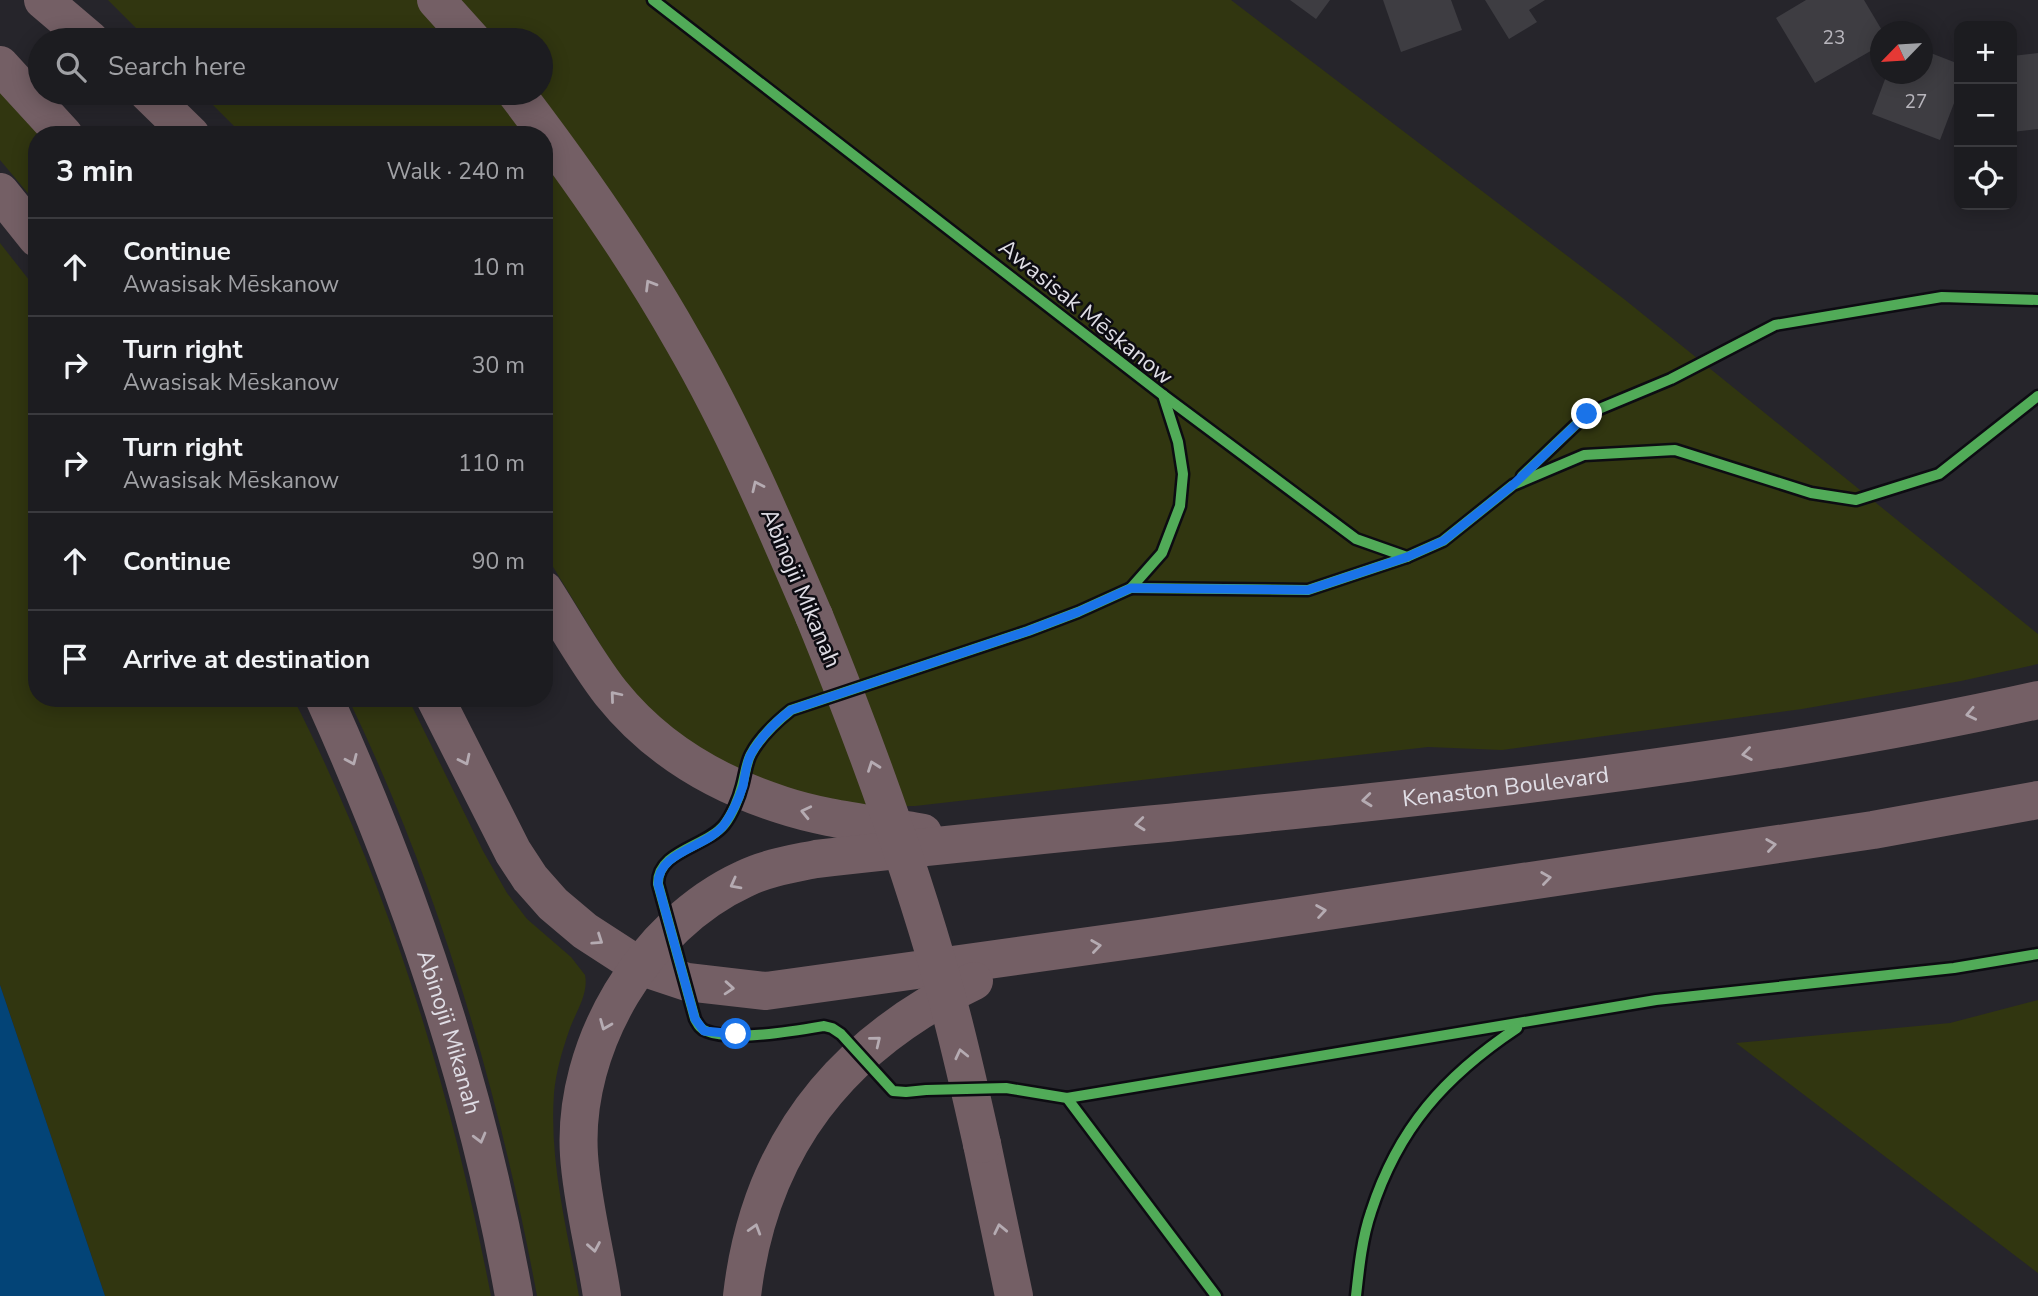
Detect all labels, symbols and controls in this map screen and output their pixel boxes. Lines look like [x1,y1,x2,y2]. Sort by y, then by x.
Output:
north arrow [1870,21,1933,84]
map controls [1954,21,2017,210]
button: + [1954,21,2017,84]
house number: 23 [1823,25,1845,51]
search box [28,28,553,105]
icon: search [52,48,90,86]
text: Search here [108,49,246,84]
button: − [1954,84,2017,147]
house number: 27 [1905,89,1927,115]
button: locate [1954,147,2017,210]
text: 3 min [56,151,134,192]
text: Walk · 240 m [386,156,525,187]
street label: Awasisak Mēskanow [992,232,1180,392]
text: Continue [123,234,231,269]
icon: ahead [56,248,94,286]
text: 10 m [472,252,525,283]
text: Awasisak Mēskanow [123,269,339,300]
one-way arrow [645,280,658,293]
text: Turn right [123,332,242,367]
icon: right [56,346,94,384]
text: 30 m [472,350,525,381]
text: Awasisak Mēskanow [123,367,339,398]
route end [1571,398,1602,429]
text: Turn right [123,430,242,465]
icon: right [56,444,94,482]
text: 110 m [458,448,525,479]
text: Awasisak Mēskanow [123,465,339,496]
one-way arrow [751,481,765,493]
street label: Abinojii Mikanah [753,504,849,672]
icon: ahead [56,542,94,580]
text: Continue [123,544,231,579]
text: 90 m [472,546,525,577]
icon: arrive [56,640,94,678]
text: Arrive at destination [123,642,370,677]
one-way arrow [611,692,623,705]
one-way arrow [1965,706,1977,721]
one-way arrow [1741,746,1753,761]
one-way arrow [344,753,358,766]
one-way arrow [457,753,471,765]
street label: Kenaston Boulevard [1401,759,1611,814]
one-way arrow [867,761,881,773]
one-way arrow [1361,793,1372,808]
one-way arrow [800,805,812,820]
one-way arrow [1134,816,1145,831]
one-way arrow [1766,837,1777,852]
one-way arrow [1540,870,1552,885]
one-way arrow [730,876,742,889]
one-way arrow [1315,904,1327,919]
one-way arrow [590,932,603,944]
one-way arrow [1091,938,1102,953]
street label: Abinojii Mikanah [410,946,489,1118]
one-way arrow [723,980,734,995]
one-way arrow [599,1018,613,1030]
route start [720,1018,751,1049]
one-way arrow [869,1037,881,1050]
one-way arrow [955,1048,969,1060]
one-way arrow [472,1132,487,1144]
one-way arrow [746,1223,761,1235]
one-way arrow [994,1223,1009,1235]
one-way arrow [586,1241,601,1253]

